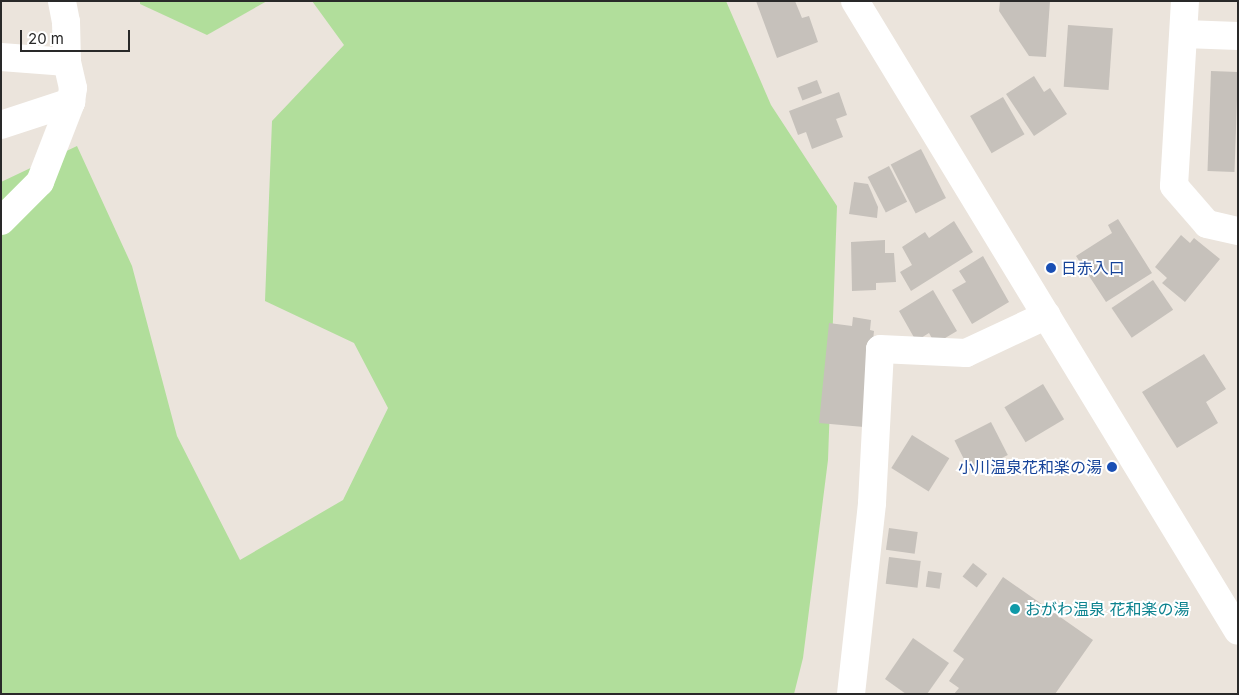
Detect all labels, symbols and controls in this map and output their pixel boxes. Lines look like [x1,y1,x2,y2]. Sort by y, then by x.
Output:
scale bar [22,20,132,52]
text: 20 m [28,29,64,48]
place label: 日赤入口 [1061,258,1125,278]
marker: 日赤入口 [1045,262,1057,274]
place label: 小川温泉花和楽の湯 [958,457,1102,477]
marker: 小川温泉花和楽の湯 [1106,461,1118,473]
place label: おがわ温泉 花和楽の湯 [1025,599,1189,619]
marker: おがわ温泉 花和楽の湯 [1009,603,1021,615]

